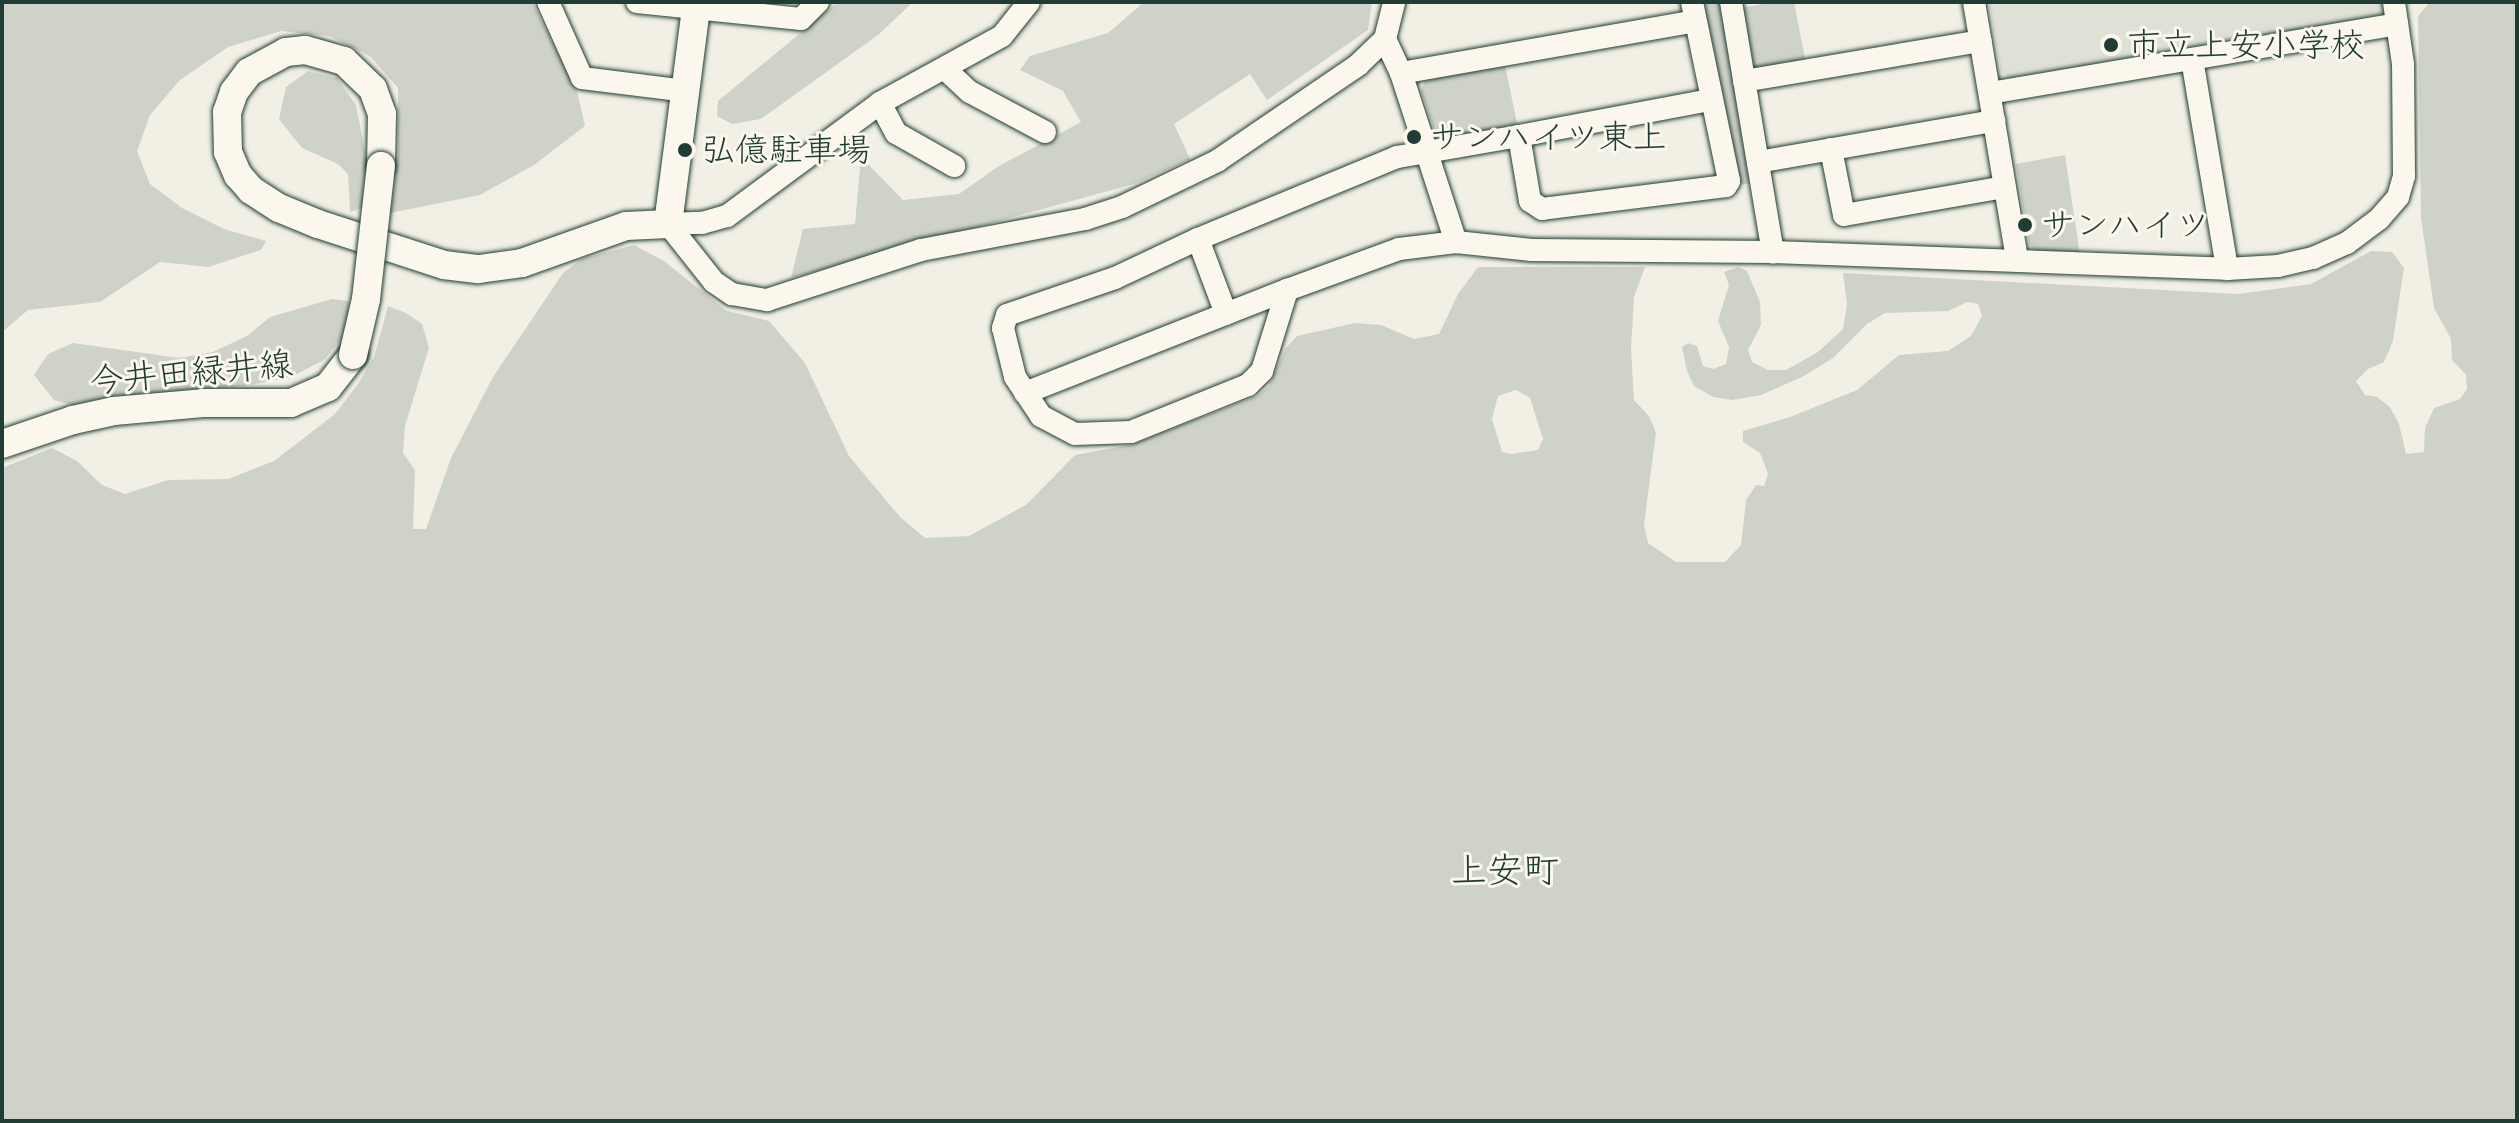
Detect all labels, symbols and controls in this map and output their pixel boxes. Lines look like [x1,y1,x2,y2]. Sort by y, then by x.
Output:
place label: 市立上安小学校 [2127,25,2365,65]
marker: 市立上安小学校 [2102,36,2120,54]
place label: サンハイツ東上 [1430,117,1668,157]
marker: サンハイツ東上 [1405,128,1423,146]
place label: 弘億駐車場 [701,130,871,170]
marker: 弘億駐車場 [676,141,694,159]
place label: サンハイツ [2041,205,2211,245]
marker: サンハイツ [2016,216,2034,234]
street label: 今井田緑井線 [88,343,294,401]
district label: 上安町 [1451,848,1559,892]

